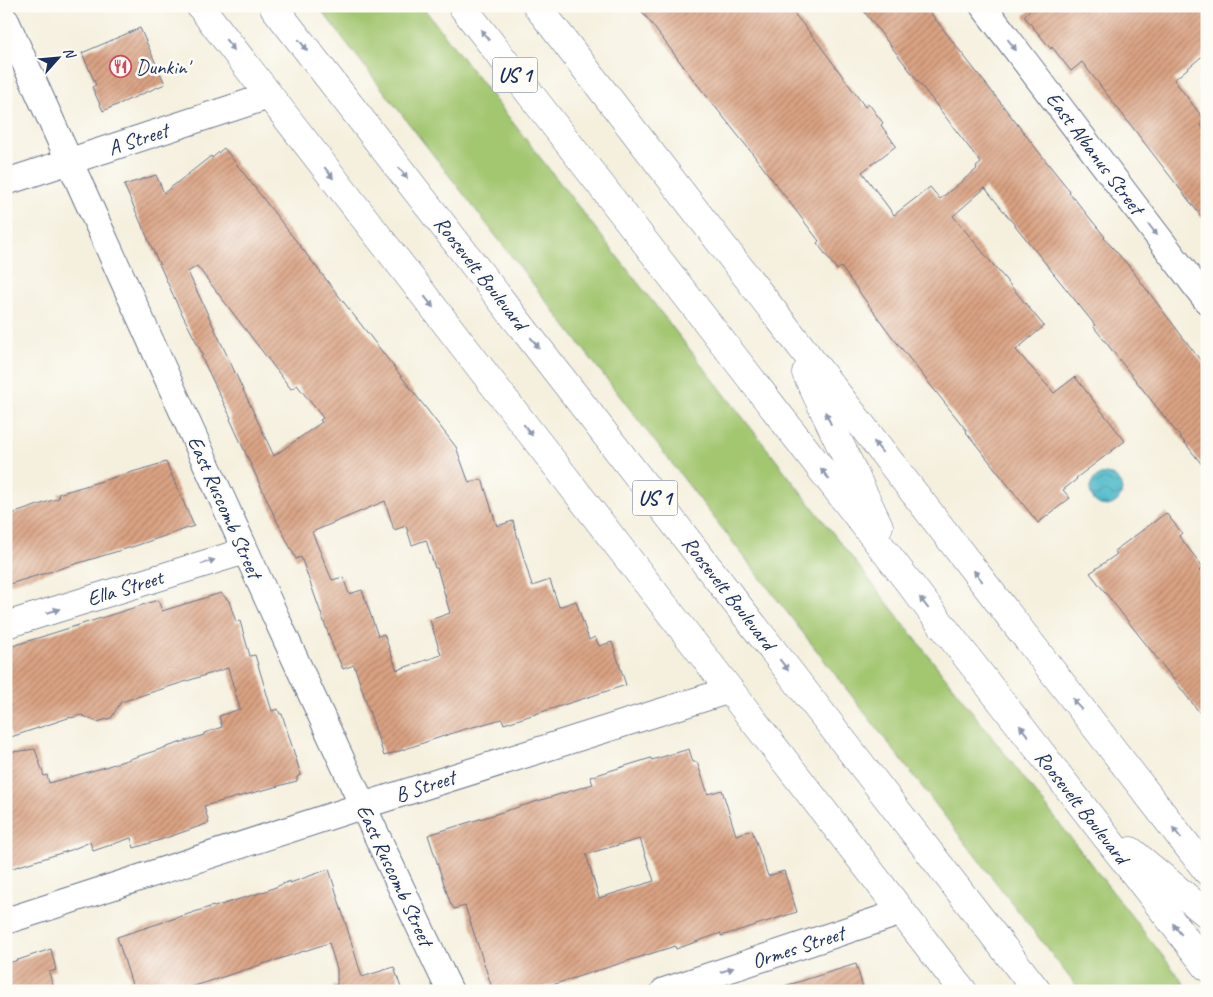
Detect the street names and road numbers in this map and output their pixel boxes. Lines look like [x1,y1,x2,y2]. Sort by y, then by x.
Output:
road number: US 1 [492,58,538,92]
street label: East Albanus Street [1040,87,1151,222]
street label: A Street [105,116,174,161]
street label: Roosevelt Boulevard [429,211,536,338]
street label: East Ruscomb Street [182,432,269,585]
road number: US 1 [632,480,678,516]
street label: Roosevelt Boulevard [677,531,784,658]
street label: Ella Street [84,564,168,612]
street label: Roosevelt Boulevard [1030,745,1137,872]
street label: B Street [392,763,461,808]
street label: East Ruscomb Street [351,800,440,953]
street label: Ormes Street [749,919,850,974]

